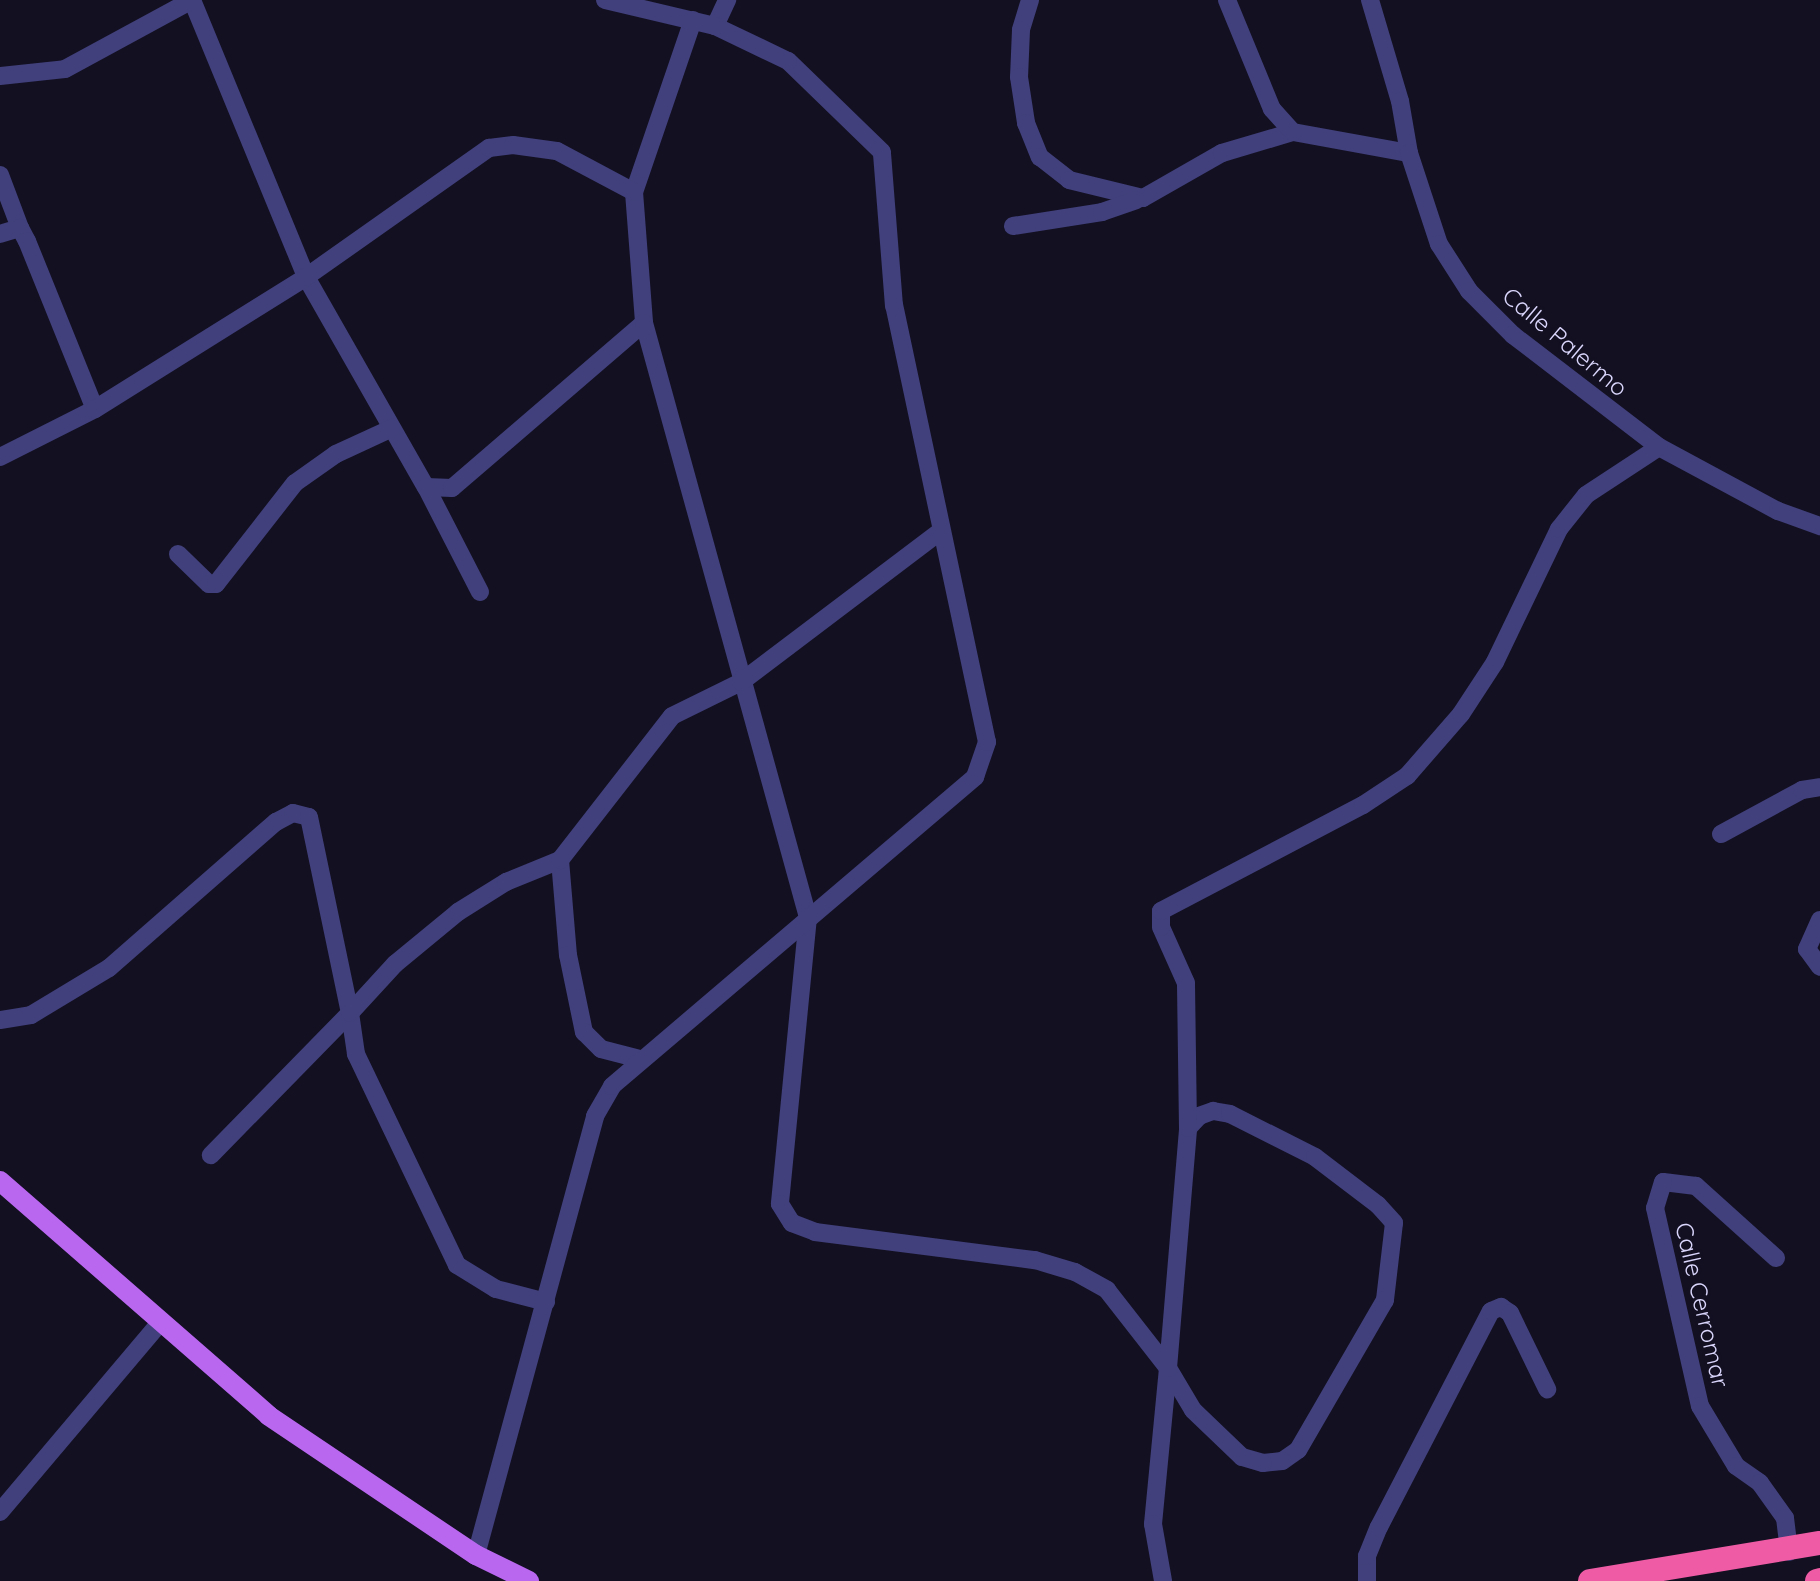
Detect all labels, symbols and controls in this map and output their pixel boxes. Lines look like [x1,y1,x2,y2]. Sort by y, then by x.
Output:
street label: Calle Palermo [1497,281,1633,403]
street label: Calle Cerromar [1669,1220,1735,1390]

